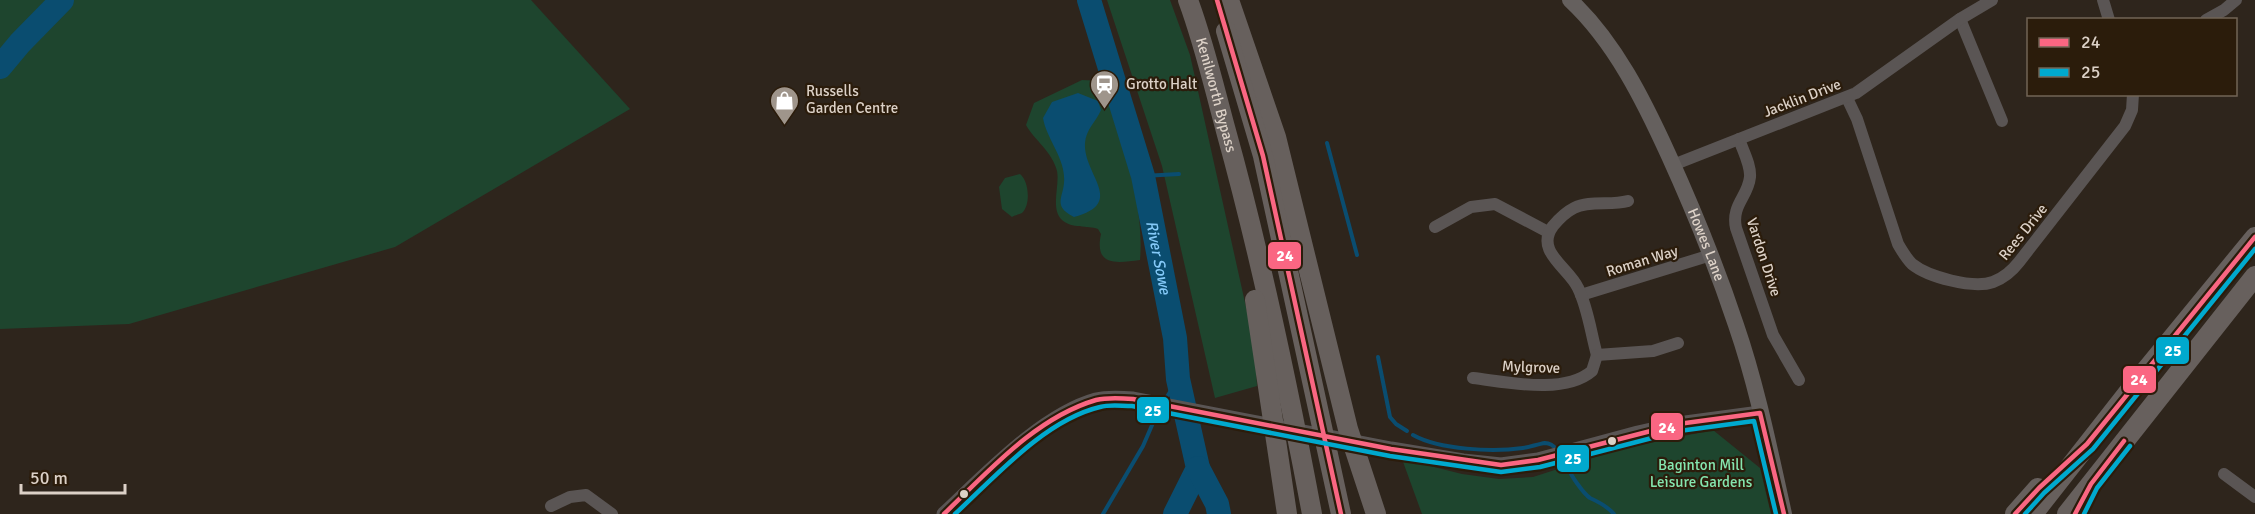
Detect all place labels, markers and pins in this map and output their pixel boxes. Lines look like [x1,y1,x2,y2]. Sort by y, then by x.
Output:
station icon: Grotto Halt [1089,68,1121,110]
place label: Grotto Halt [1126,75,1197,93]
place label: Russells Garden Centre [806,82,898,117]
shop icon: Russells Garden Centre [769,84,801,126]
unlabelled marker [1606,435,1618,447]
unlabelled marker [958,488,970,500]

